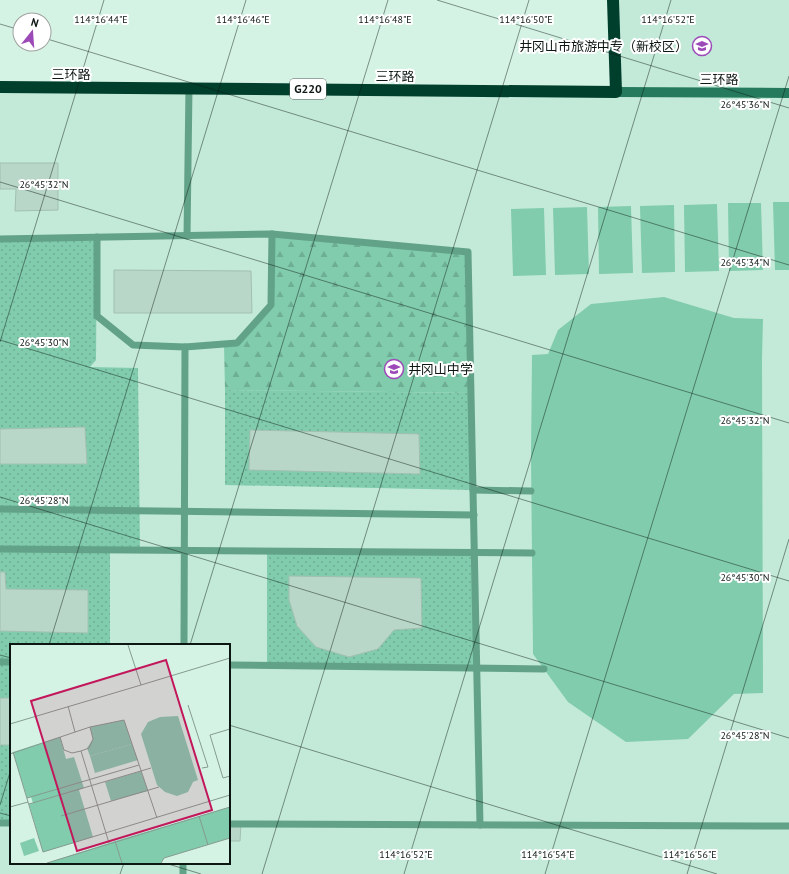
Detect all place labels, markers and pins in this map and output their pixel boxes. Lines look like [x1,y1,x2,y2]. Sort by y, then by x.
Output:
school or university icon: 井冈山市旅游中专（新校区） [691,35,713,57]
place label: 井冈山市旅游中专（新校区） [519,38,688,55]
school or university icon: 井冈山中学 [383,358,405,380]
place label: 井冈山中学 [408,361,473,378]

